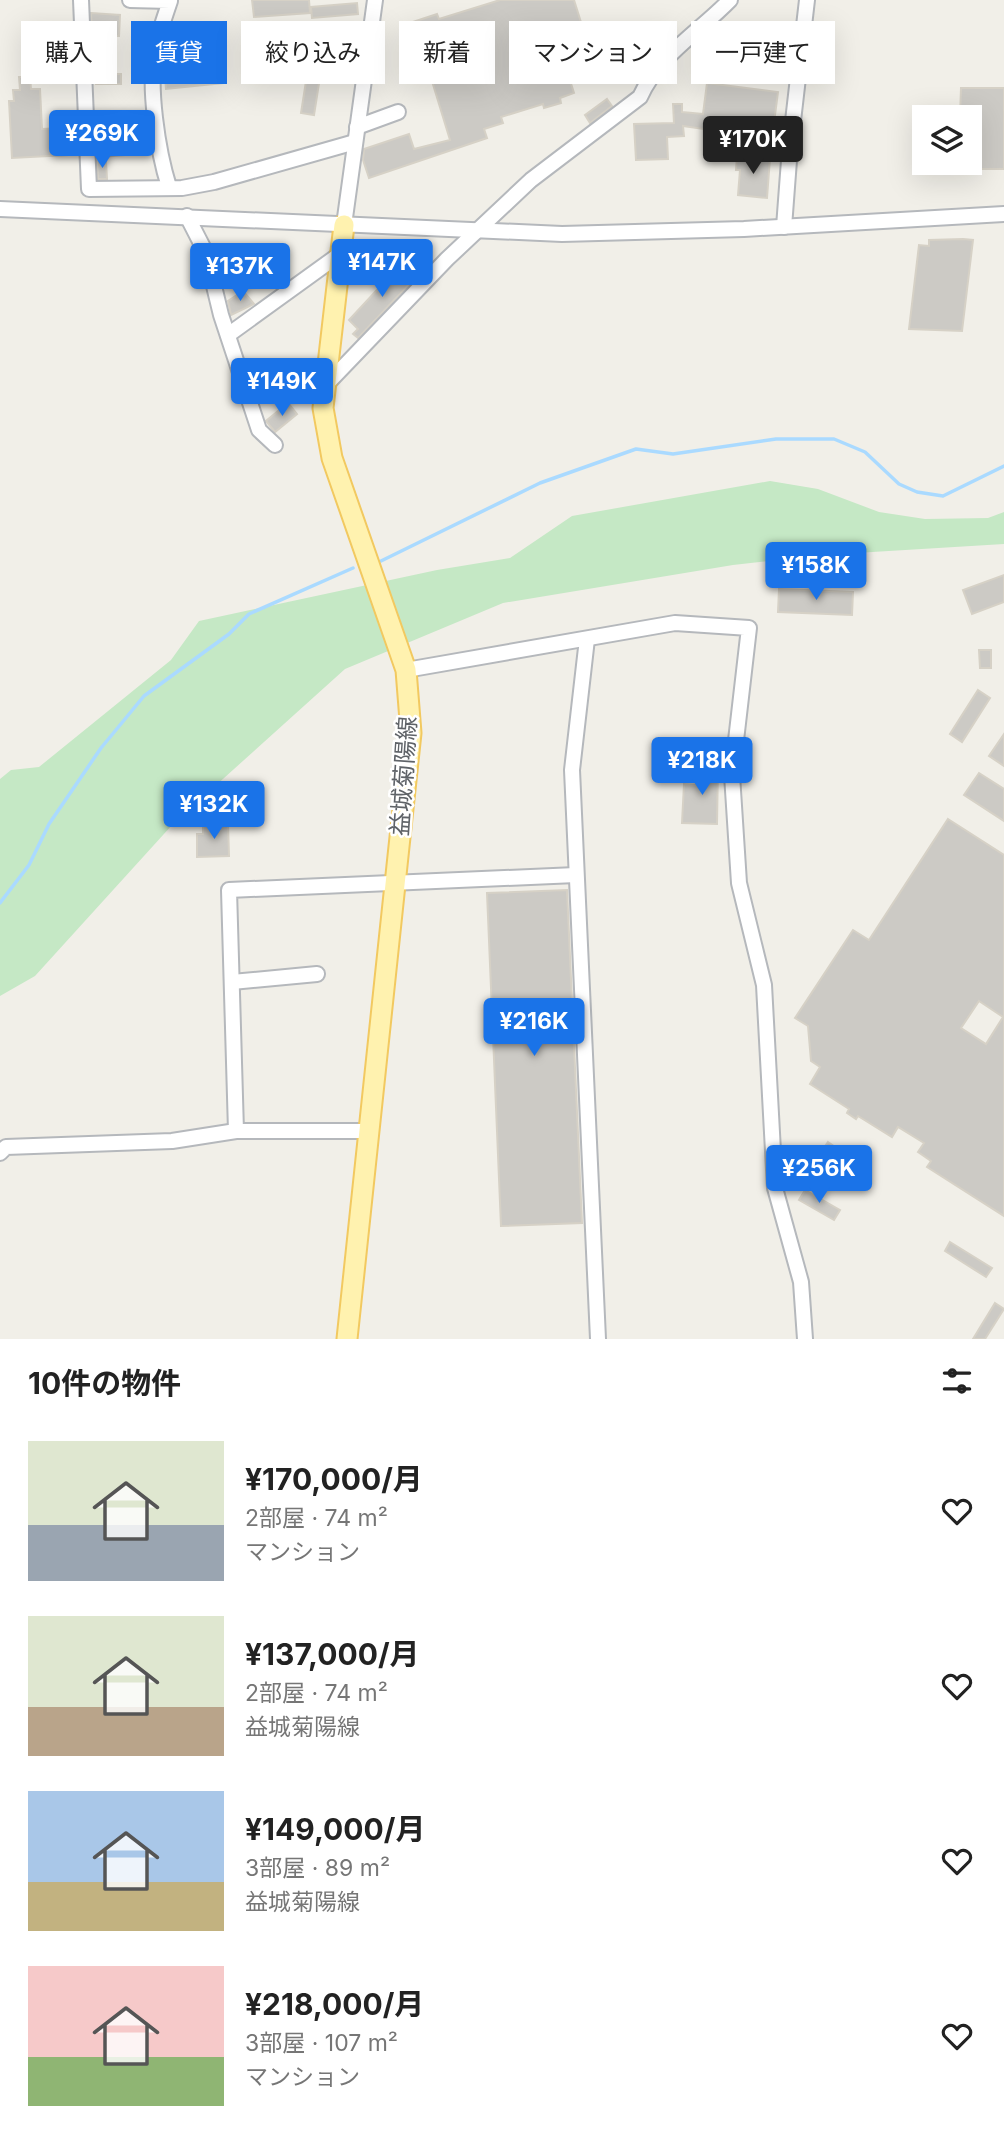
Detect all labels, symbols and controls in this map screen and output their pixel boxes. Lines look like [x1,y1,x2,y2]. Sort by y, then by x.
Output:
chip: 購入 [21,21,117,84]
chip: 賃貸 [131,21,227,84]
chip: 絞り込み [241,21,385,84]
chip: 新着 [399,21,495,84]
chip: マンション [509,21,677,84]
chip: 一戸建て [691,21,835,84]
map controls [912,105,982,175]
button: layers [912,105,982,175]
pin: ¥269K [53,110,151,170]
pin: ¥170K [704,116,802,176]
text: ¥269K [65,119,139,147]
text: ¥170K [719,125,787,153]
pin: ¥147K [333,240,431,299]
pin: ¥137K [191,244,289,303]
text: ¥147K [348,248,416,276]
text: ¥137K [206,252,274,280]
pin: ¥149K [233,358,331,418]
text: ¥149K [247,367,317,395]
pin: ¥158K [767,542,865,602]
text: ¥158K [781,551,851,579]
street label: 益城菊陽線 [385,715,422,837]
pin: ¥218K [653,738,751,797]
text: ¥218K [667,746,737,774]
pin: ¥132K [165,782,263,841]
text: ¥132K [180,790,248,818]
pin: ¥216K [485,998,583,1058]
text: ¥216K [500,1007,569,1035]
pin: ¥256K [770,1146,868,1205]
text: ¥256K [782,1154,856,1182]
icon: filters [938,1362,976,1400]
text: 10件の物件 [28,1365,181,1401]
text: ¥170,000/月 [245,1461,423,1497]
icon: home [84,1469,168,1553]
icon: heart [938,1492,976,1530]
text: 2部屋 · 74 m² [245,1504,388,1532]
text: マンション [245,1538,360,1566]
text: ¥137,000/月 [245,1636,420,1672]
icon: home [84,1644,168,1728]
icon: heart [938,1667,976,1705]
text: 2部屋 · 74 m² [245,1679,388,1707]
text: 益城菊陽線 [245,1713,360,1741]
text: ¥149,000/月 [245,1811,425,1847]
icon: home [84,1819,168,1903]
icon: heart [938,1842,976,1880]
text: 3部屋 · 89 m² [245,1854,390,1882]
text: 益城菊陽線 [245,1888,360,1916]
text: ¥218,000/月 [245,1986,424,2022]
icon: home [84,1994,168,2078]
icon: heart [938,2017,976,2055]
text: 3部屋 · 107 m² [245,2029,398,2057]
text: マンション [245,2063,360,2091]

